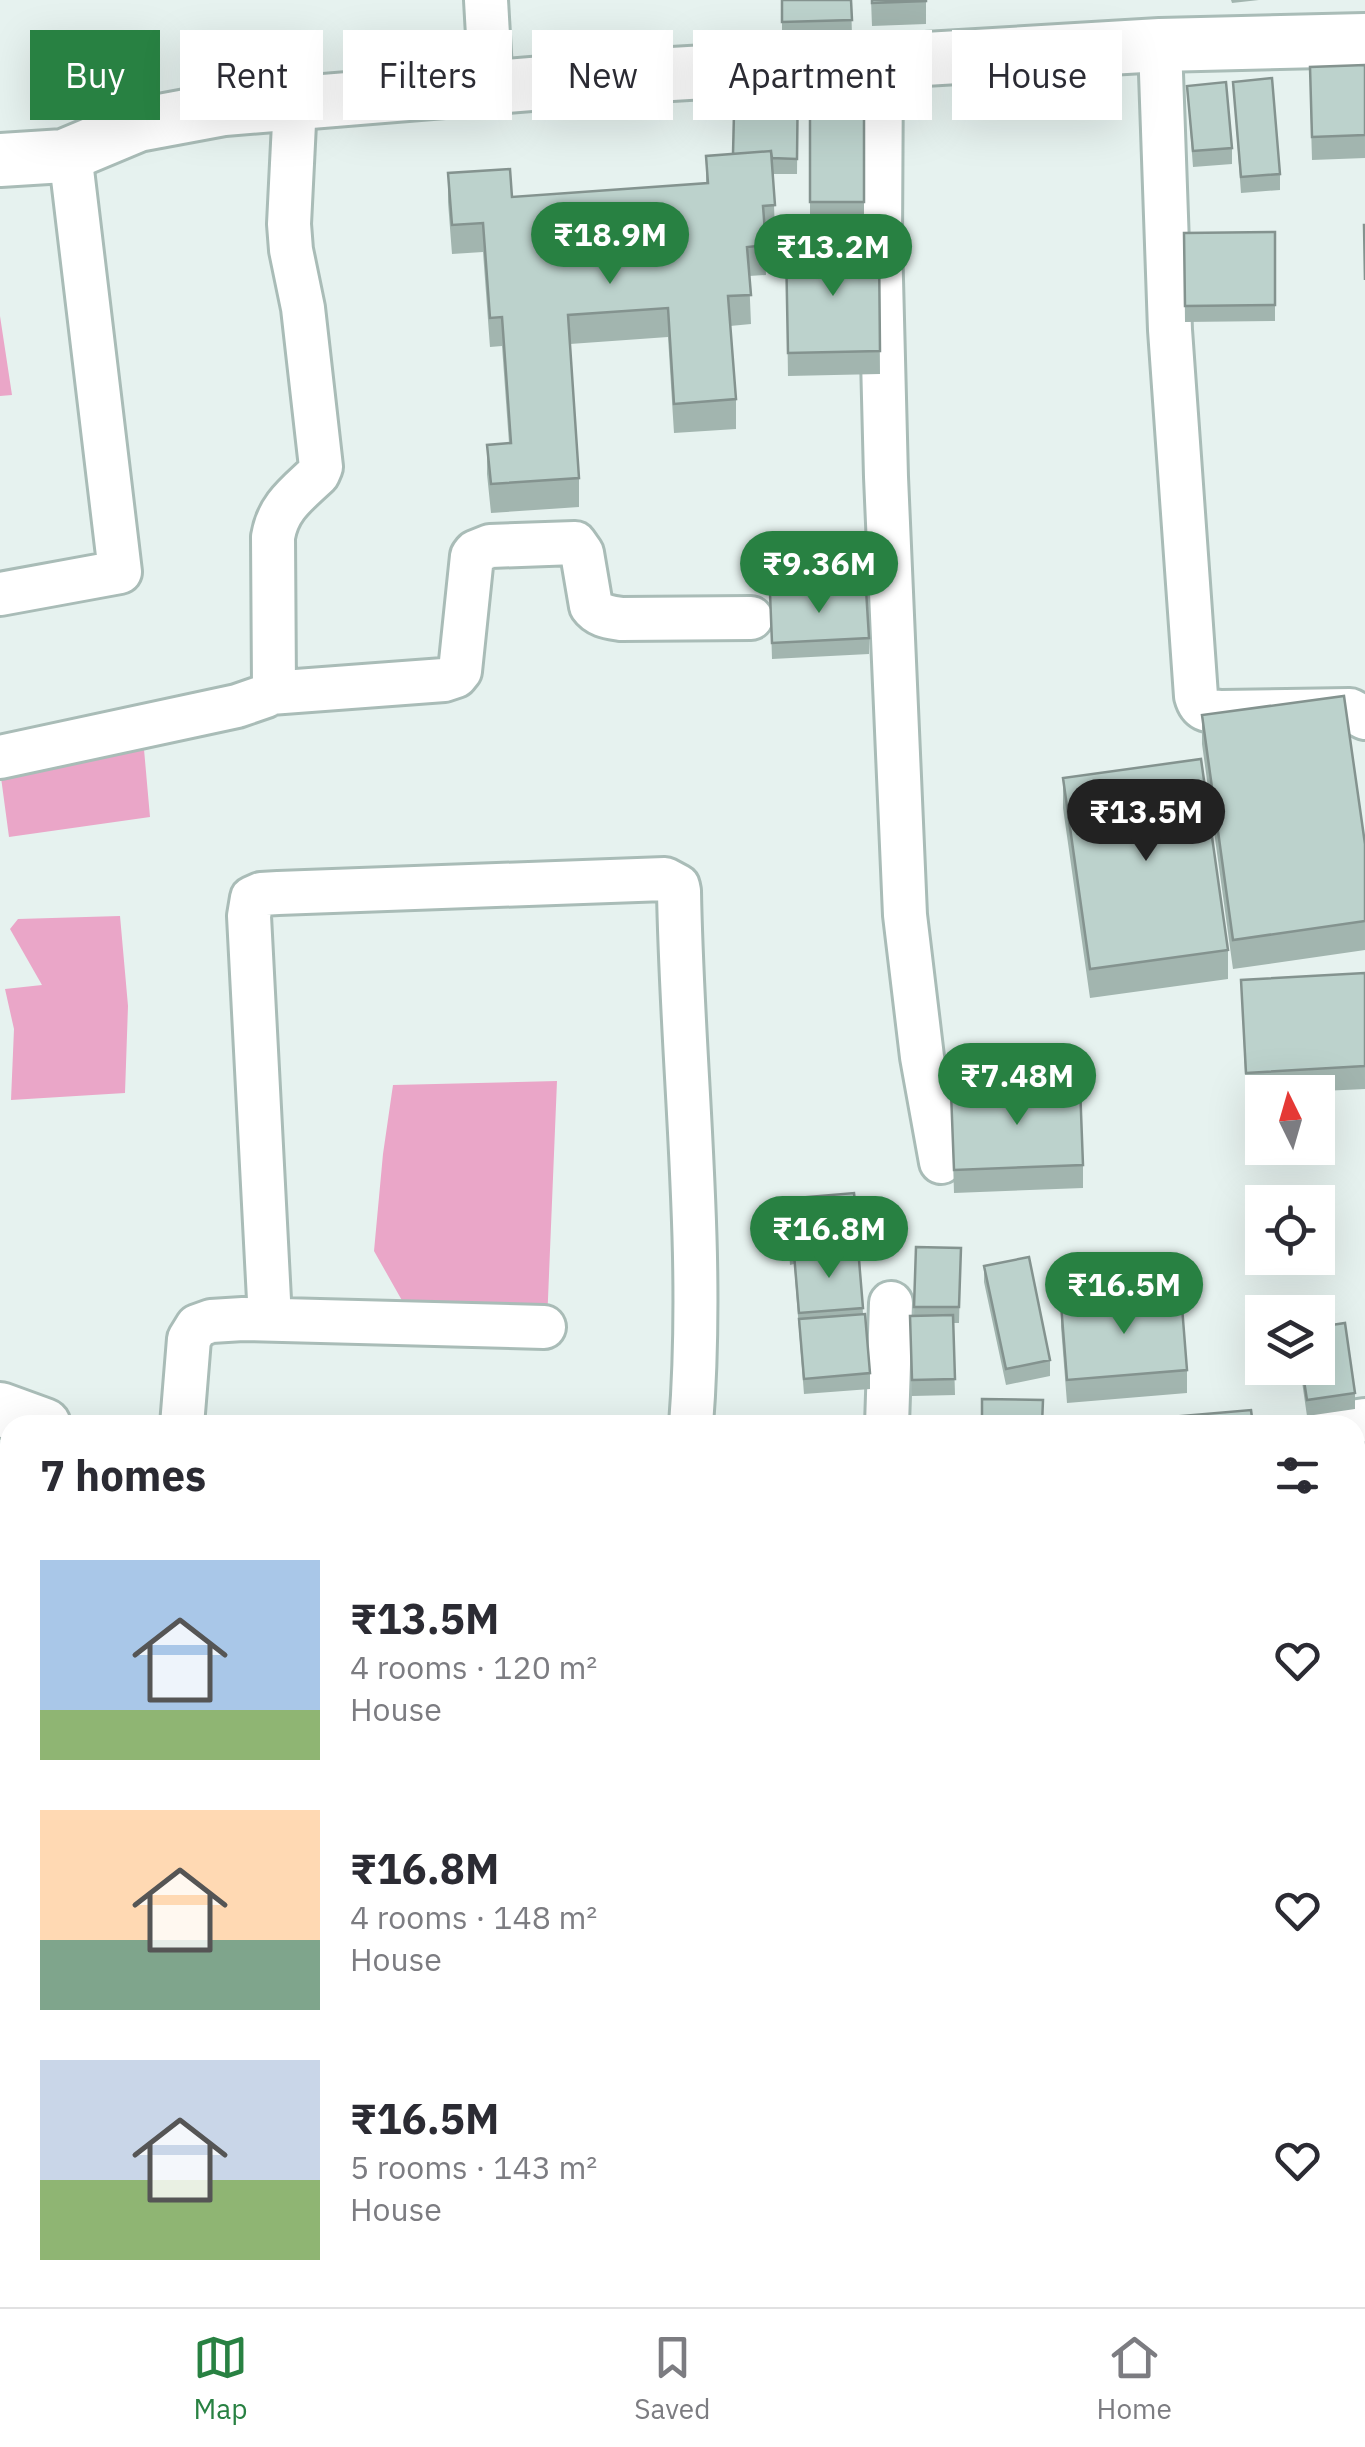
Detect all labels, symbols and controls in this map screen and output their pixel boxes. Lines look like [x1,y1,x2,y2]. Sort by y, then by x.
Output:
chip: Buy [30,30,160,120]
chip: Rent [180,30,323,120]
chip: Filters [343,30,512,120]
chip: New [532,30,673,120]
chip: Apartment [693,30,932,120]
chip: House [952,30,1122,120]
pin: ₹18.9M [529,202,691,287]
text: ₹18.9M [553,213,667,255]
pin: ₹13.2M [752,214,914,299]
text: ₹13.2M [776,225,890,267]
pin: ₹9.36M [738,531,900,616]
text: ₹9.36M [762,542,876,584]
pin: ₹13.5M [1065,779,1227,864]
text: ₹13.5M [1089,790,1203,832]
pin: ₹7.48M [936,1043,1098,1128]
text: ₹7.48M [960,1054,1074,1096]
north arrow [1245,1075,1335,1165]
map controls [1245,1075,1335,1385]
button: locate [1245,1185,1335,1275]
pin: ₹16.8M [748,1196,910,1281]
text: ₹16.8M [772,1207,886,1249]
pin: ₹16.5M [1043,1252,1205,1337]
text: ₹16.5M [1067,1263,1181,1305]
button: layers [1245,1295,1335,1385]
text: 7 homes [40,1448,206,1503]
icon: filters [1270,1448,1325,1503]
text: ₹13.5M [350,1591,499,1646]
icon: home [120,1600,240,1720]
icon: heart [1270,1633,1325,1688]
text: 4 rooms · 120 m² [350,1646,597,1688]
text: House [350,1688,442,1730]
text: ₹16.8M [350,1841,499,1896]
icon: home [120,1850,240,1970]
icon: heart [1270,1883,1325,1938]
text: 4 rooms · 148 m² [350,1896,597,1938]
text: House [350,1938,442,1980]
text: ₹16.5M [350,2091,499,2146]
icon: home [120,2100,240,2220]
icon: heart [1270,2133,1325,2188]
text: 5 rooms · 143 m² [350,2146,597,2188]
text: House [350,2188,442,2230]
tab: Map [193,2330,248,2427]
tab: Saved [634,2330,710,2427]
tab: Home [1097,2330,1172,2427]

